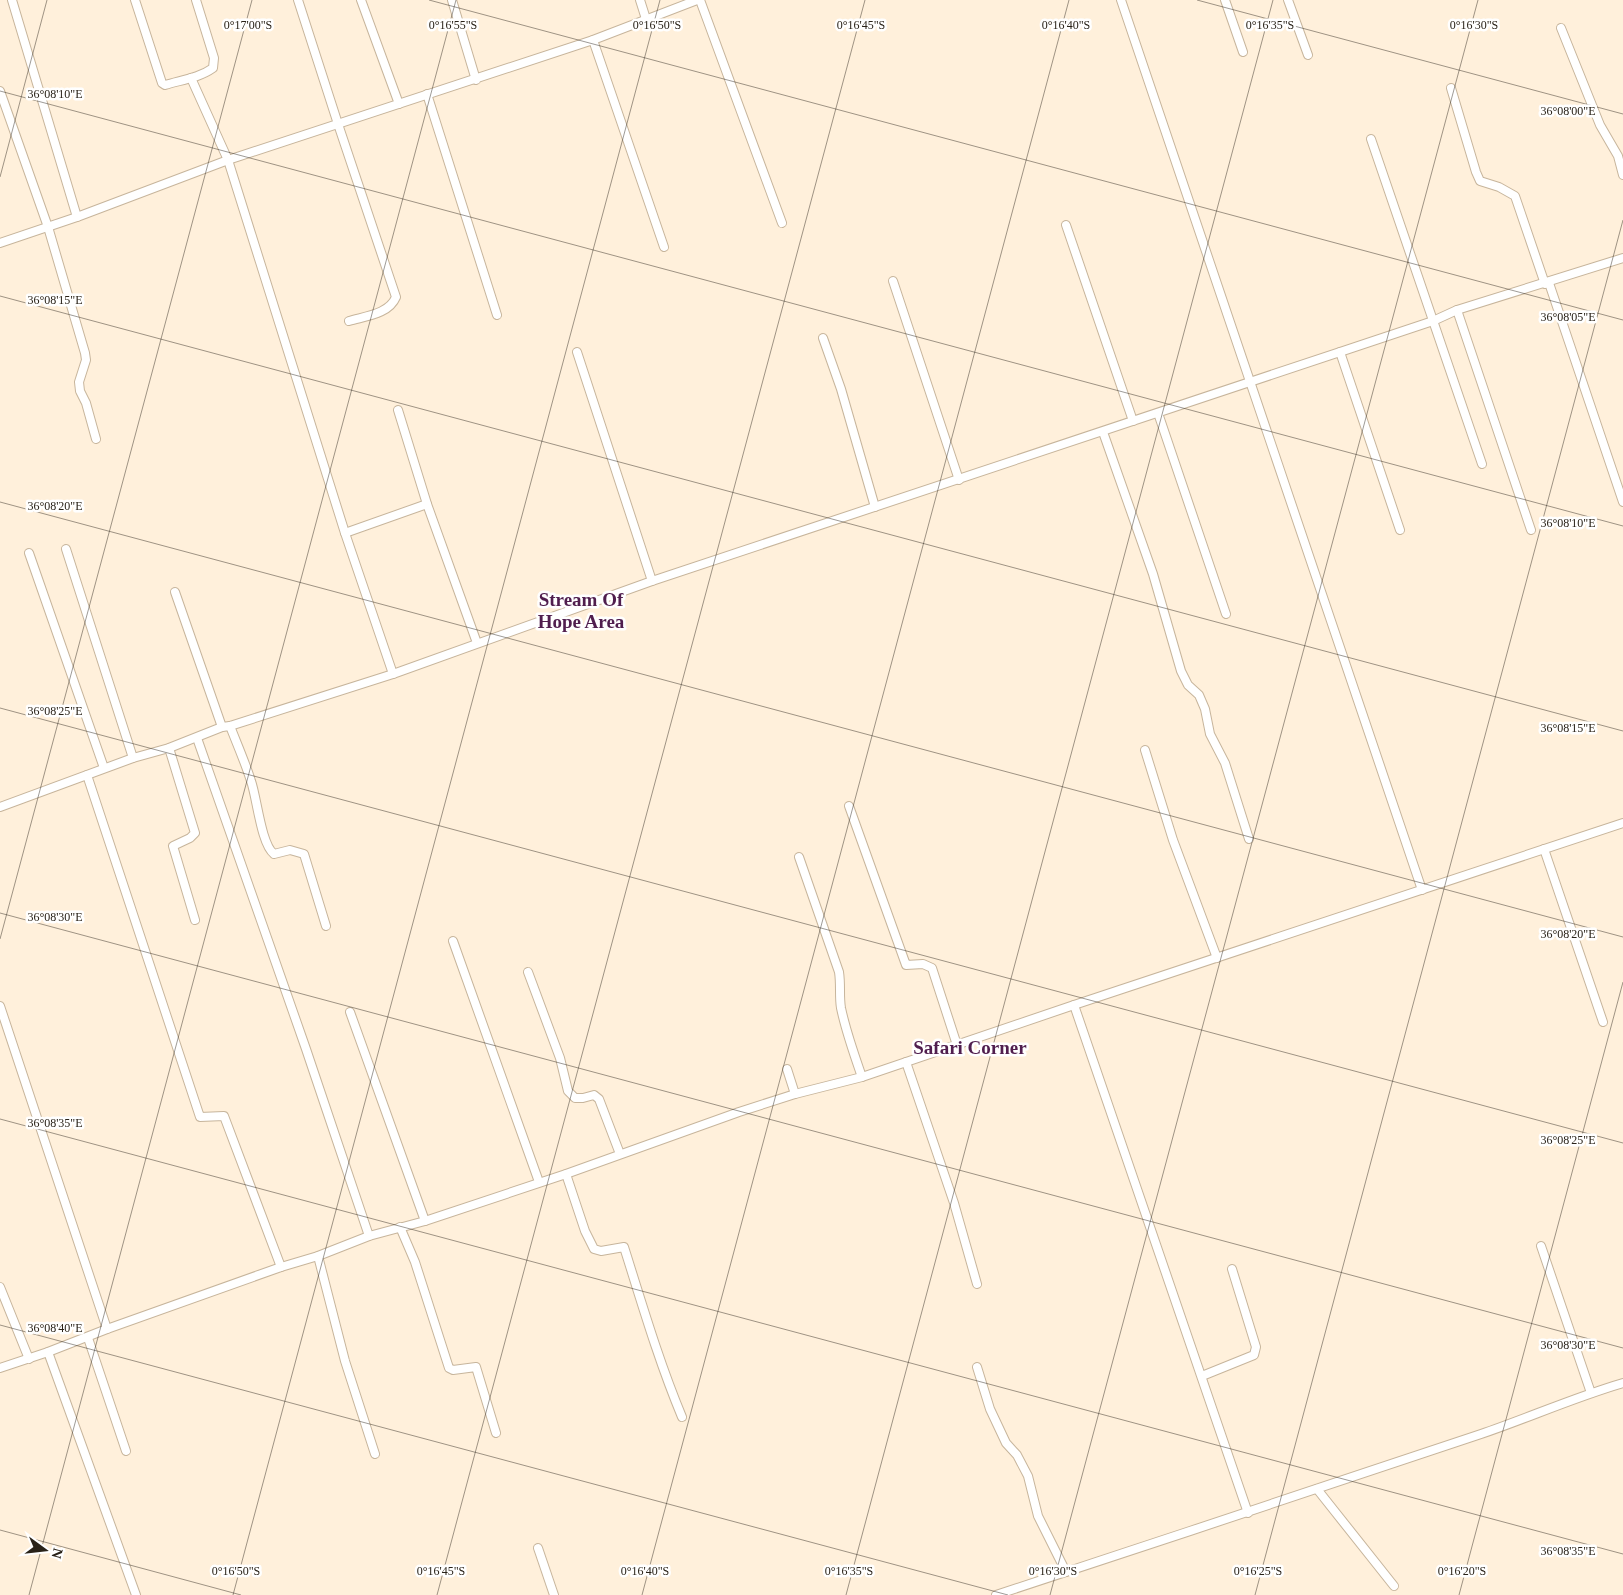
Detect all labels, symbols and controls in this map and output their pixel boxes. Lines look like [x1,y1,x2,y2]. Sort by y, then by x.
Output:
text: 0°17'00"S [224,18,272,32]
text: 0°16'55"S [429,18,477,32]
text: 0°16'50"S [633,18,681,32]
text: 0°16'45"S [837,18,885,32]
text: 0°16'40"S [1042,18,1090,32]
text: 0°16'35"S [1246,18,1294,32]
text: 0°16'30"S [1450,18,1498,32]
text: 36°08'10"E [27,87,83,101]
text: 36°08'00"E [1540,104,1596,118]
text: 36°08'15"E [27,293,83,307]
text: 36°08'05"E [1540,310,1596,324]
text: 36°08'20"E [27,499,83,513]
text: 36°08'10"E [1540,516,1596,530]
district label: Stream Of Hope Area [538,589,625,632]
text: 36°08'25"E [27,704,83,718]
text: 36°08'15"E [1540,721,1596,735]
text: 36°08'30"E [27,910,83,924]
text: 36°08'20"E [1540,927,1596,941]
district label: Safari Corner [913,1037,1027,1058]
text: 36°08'35"E [27,1116,83,1130]
text: 36°08'25"E [1540,1133,1596,1147]
text: 36°08'40"E [27,1321,83,1335]
text: 36°08'30"E [1540,1338,1596,1352]
north arrow [20,1525,70,1575]
text: 36°08'35"E [1540,1544,1596,1558]
text: N [49,1546,66,1560]
text: 0°16'50"S [212,1564,260,1578]
text: 0°16'45"S [417,1564,465,1578]
text: 0°16'40"S [621,1564,669,1578]
text: 0°16'35"S [825,1564,873,1578]
text: 0°16'30"S [1029,1564,1077,1578]
text: 0°16'25"S [1234,1564,1282,1578]
text: 0°16'20"S [1438,1564,1486,1578]

